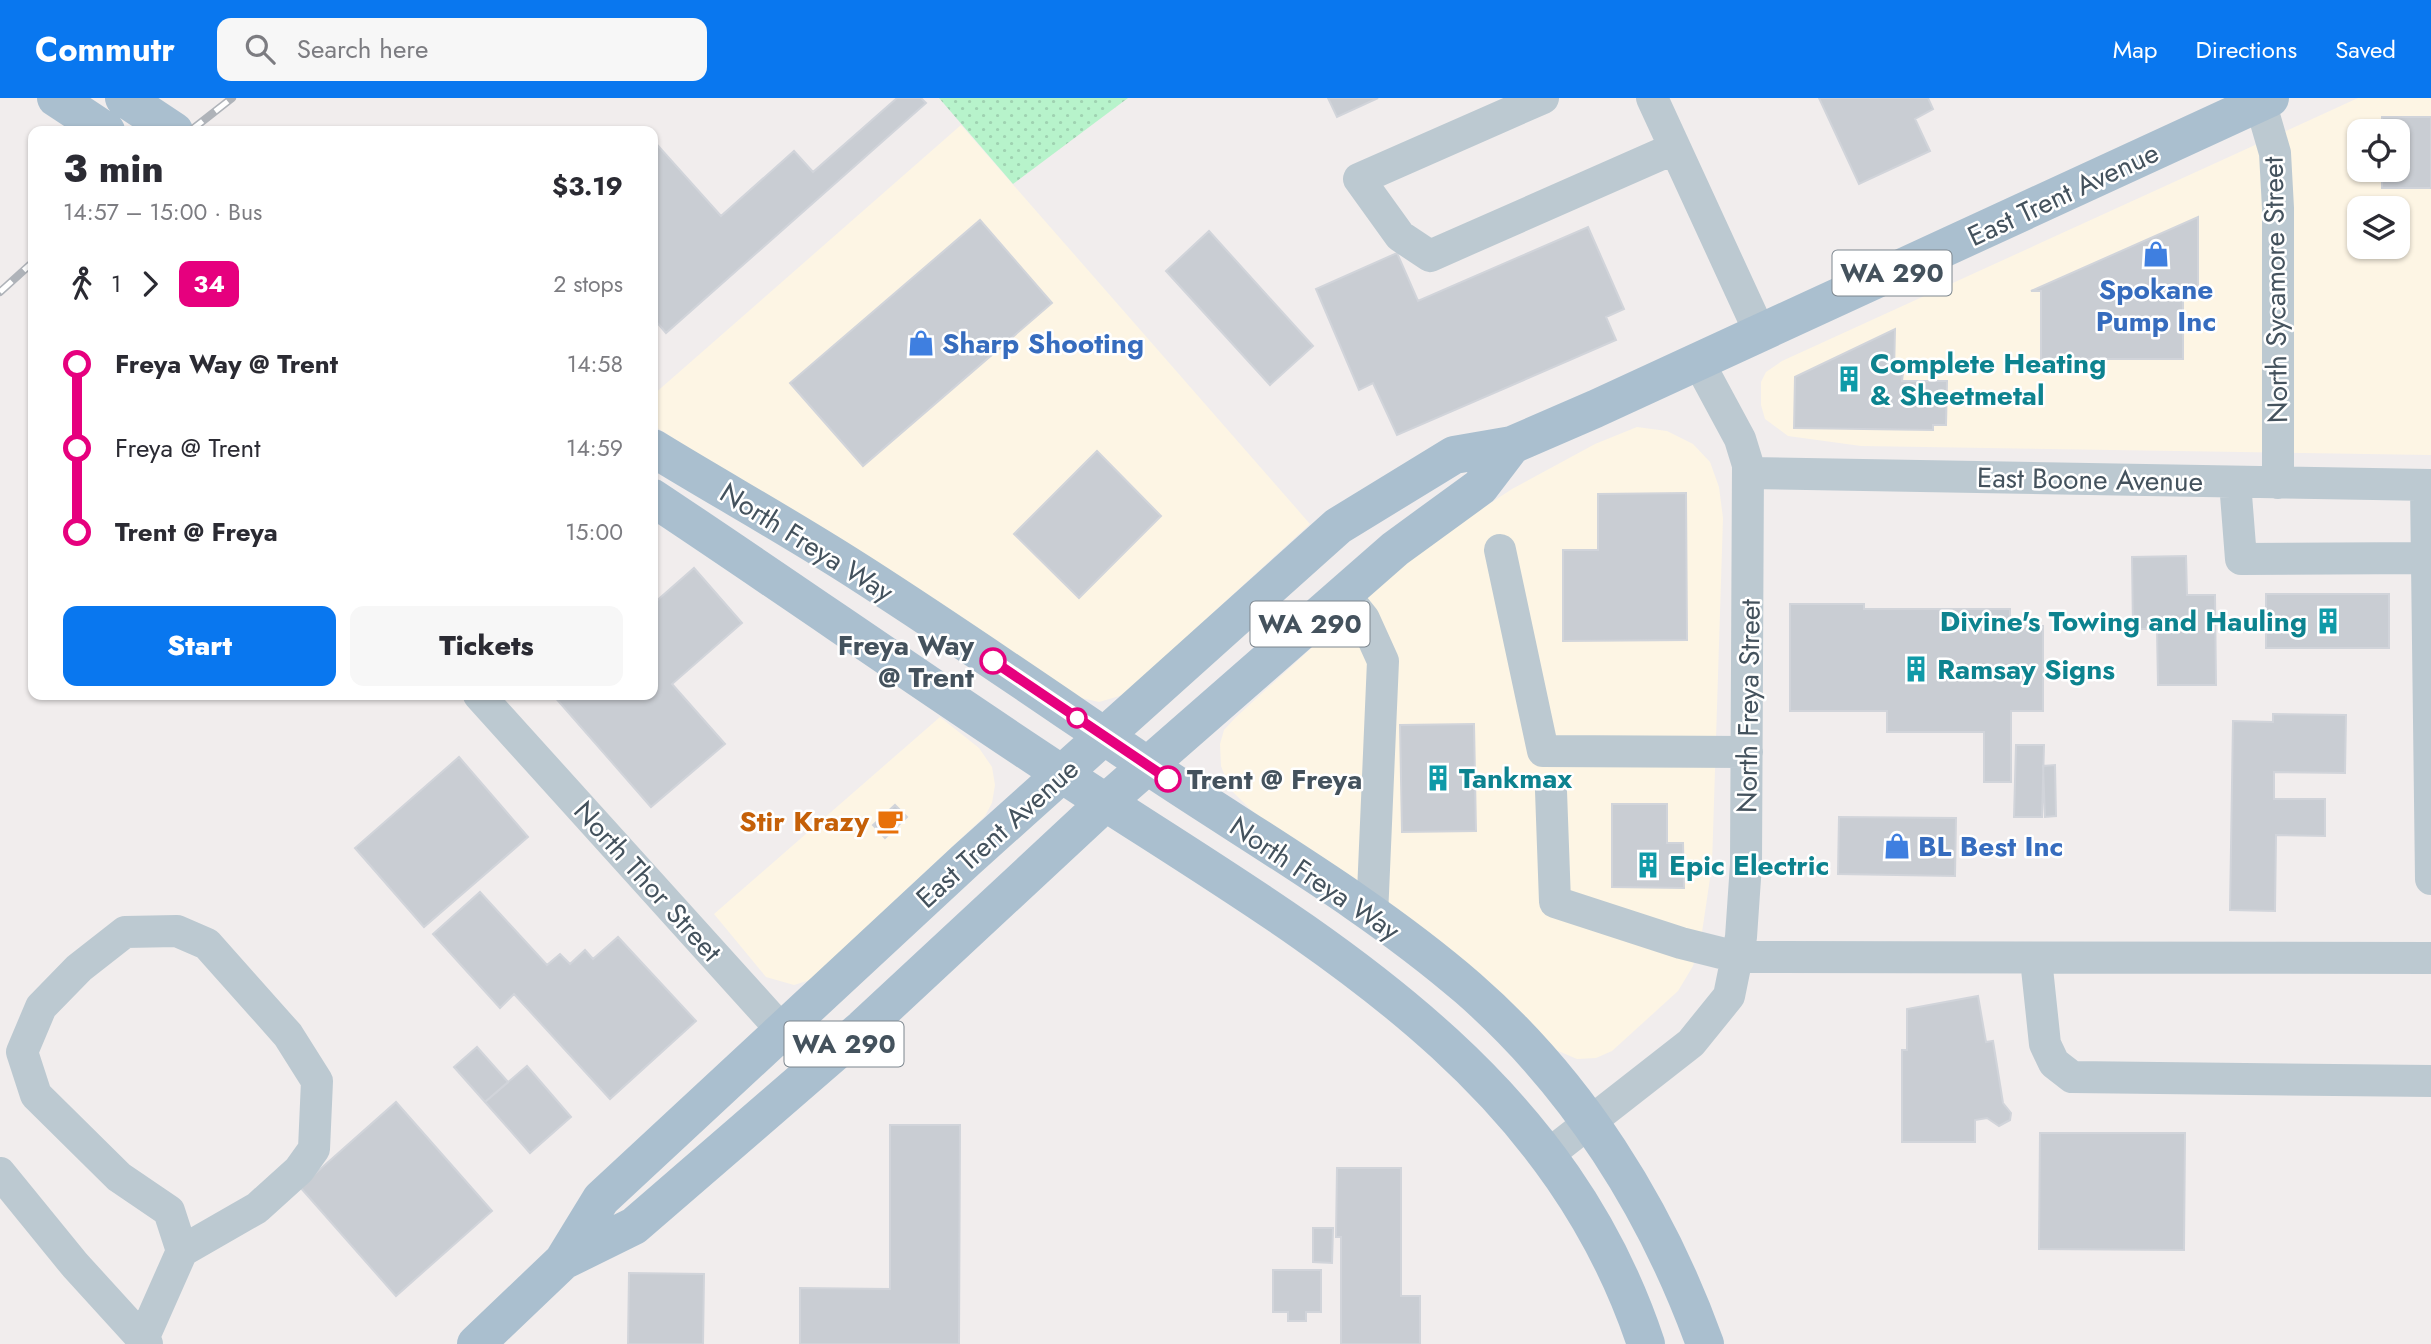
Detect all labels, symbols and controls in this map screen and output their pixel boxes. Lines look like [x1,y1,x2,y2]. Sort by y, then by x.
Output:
search box [217,18,707,81]
text: Commutr [35,26,175,73]
icon: search [241,30,279,68]
text: Search here [297,30,428,68]
text: Map [2113,32,2158,67]
text: Directions [2196,32,2297,67]
text: Saved [2335,32,2396,67]
map controls [2347,119,2410,259]
button: locate [2347,119,2410,182]
street label: East Trent Avenue [1961,132,2166,257]
text: 3 min [63,141,164,196]
street label: North Sycamore Street [2253,156,2298,424]
text: $3.19 [552,167,623,205]
text: 14:57 – 15:00 · Bus [63,195,262,229]
button: layers [2347,196,2410,259]
shop icon: Spokane Pump Inc [2141,239,2171,269]
road number: WA 290 [1832,250,1952,296]
icon: walk [63,265,101,303]
icon: forward [131,265,169,303]
text: 34 [193,266,225,301]
text: 1 [111,267,121,301]
text: 2 stops [553,267,623,301]
place label: Spokane Pump Inc [2096,269,2216,342]
place label: Sharp Shooting [942,323,1144,364]
shop icon: Sharp Shooting [906,328,936,358]
place label: Complete Heating & Sheetmetal [1870,343,2106,416]
text: Freya Way @ Trent [115,345,338,383]
text: 14:58 [567,347,623,381]
building icon: Complete Heating & Sheetmetal [1834,364,1864,394]
text: Freya @ Trent [115,429,260,467]
text: 14:59 [566,431,623,465]
street label: East Boone Avenue [1977,457,2203,502]
street label: North Freya Way [712,473,902,613]
text: Trent @ Freya [115,513,278,551]
text: 15:00 [565,515,623,549]
street label: North Freya Street [1726,598,1771,813]
place label: Divine's Towing and Hauling [1940,601,2307,642]
road number: WA 290 [1250,602,1370,646]
button: Start [63,606,336,686]
button: Tickets [350,606,623,686]
building icon: Divine's Towing and Hauling [2313,606,2343,636]
place label: Freya Way @ Trent [838,625,974,698]
marker: Freya Way @ Trent [980,648,1006,674]
place label: Ramsay Signs [1937,649,2115,690]
building icon: Ramsay Signs [1901,654,1931,684]
unlabelled marker [1067,708,1087,728]
street label: East Trent Avenue [907,749,1088,918]
place label: Tankmax [1459,758,1572,799]
place label: Trent @ Freya [1187,759,1362,800]
building icon: Tankmax [1423,763,1453,793]
marker: Trent @ Freya [1155,766,1181,792]
street label: North Thor Street [564,792,731,971]
place label: Stir Krazy [739,801,869,842]
cafe icon: Stir Krazy [875,806,905,836]
street label: North Freya Way [1221,806,1409,951]
place label: BL Best Inc [1918,826,2063,867]
shop icon: BL Best Inc [1882,831,1912,861]
place label: Epic Electric [1669,845,1829,886]
building icon: Epic Electric [1633,850,1663,880]
road number: WA 290 [784,1021,903,1066]

